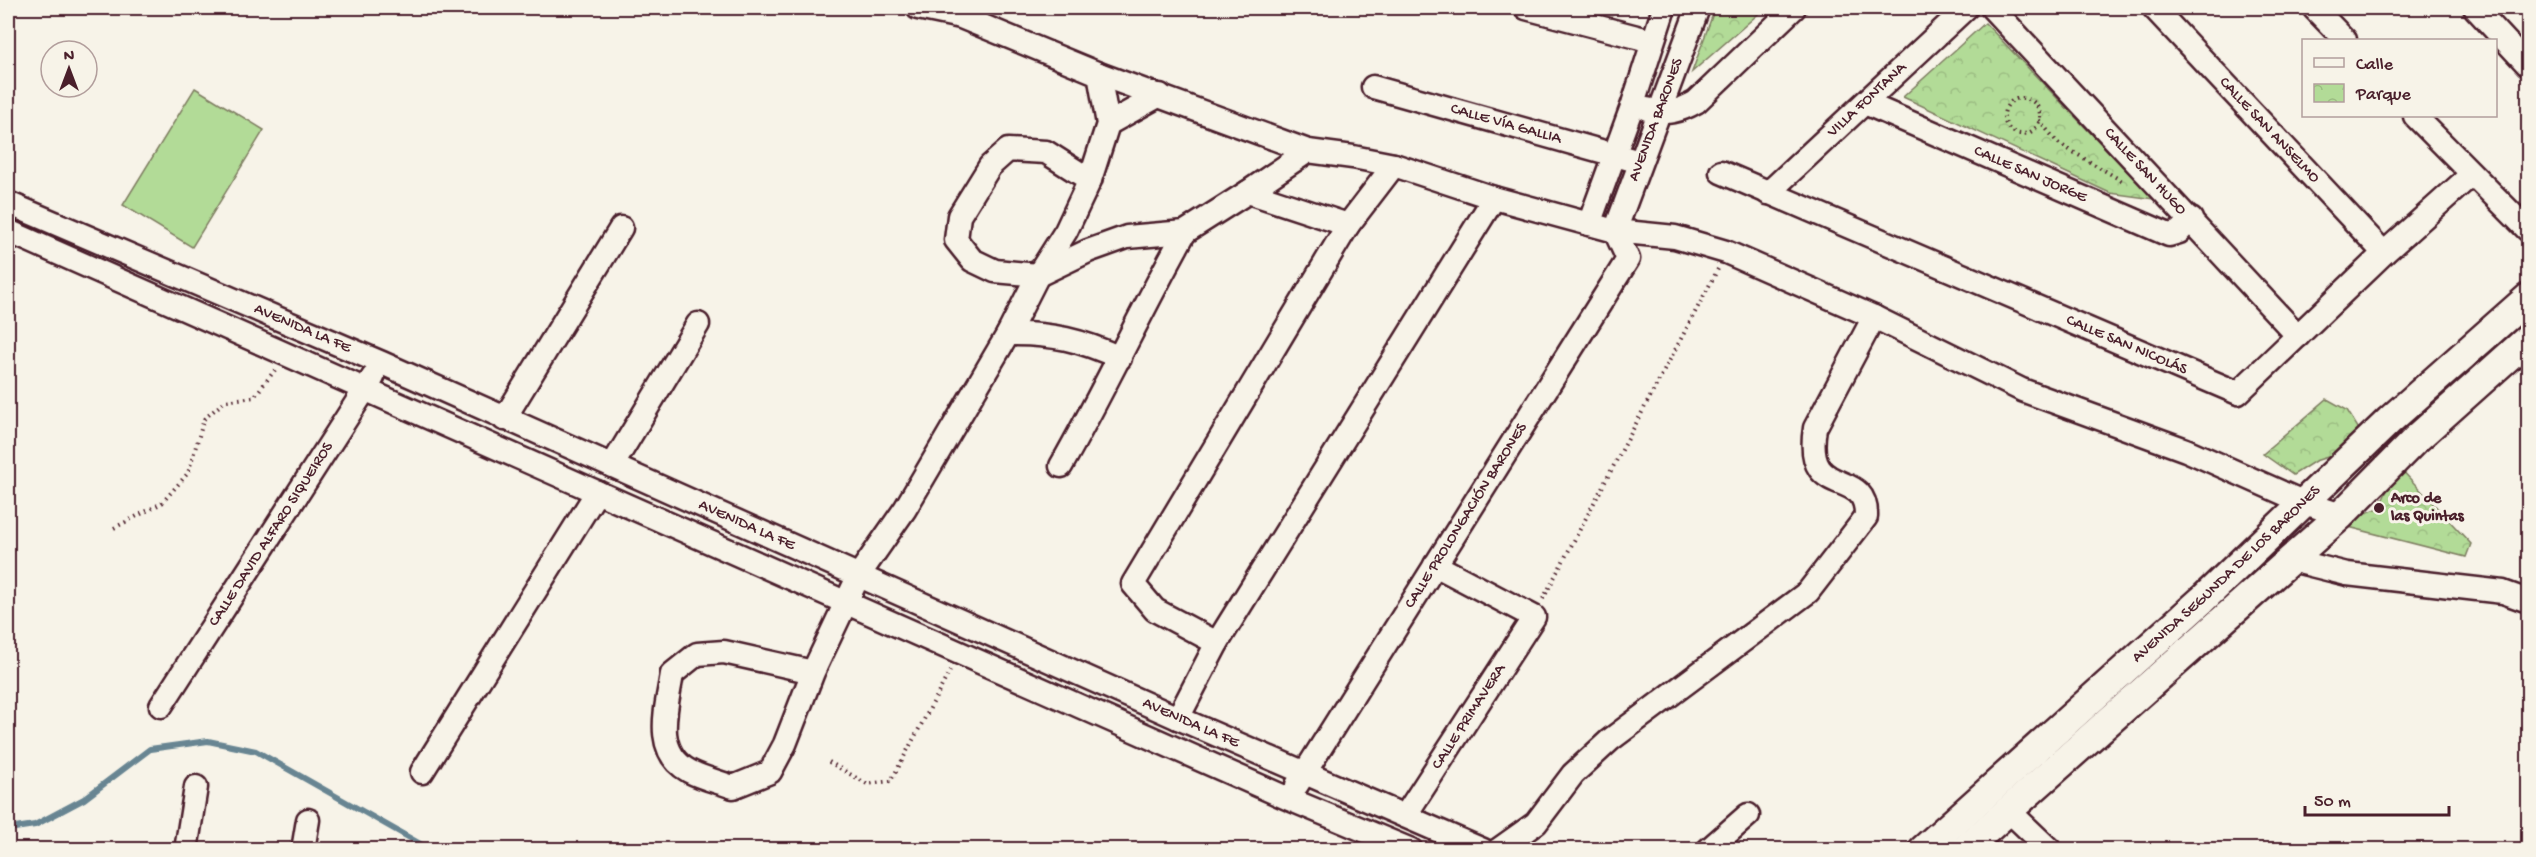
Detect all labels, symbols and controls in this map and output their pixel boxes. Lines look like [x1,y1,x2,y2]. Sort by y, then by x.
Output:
north arrow [39,39,99,99]
legend [2302,39,2497,117]
text: N [64,48,75,67]
street label: AVENIDA BARONES [1625,55,1688,184]
text: Calle [2356,55,2394,76]
street label: VILLA FONTANA [1823,58,1912,142]
street label: CALLE SAN ANSELMO [2215,73,2324,188]
text: Parque [2355,85,2412,106]
street label: CALLE VÍA GALLIA [1448,100,1565,149]
street label: CALLE SAN HUGO [2099,124,2190,220]
street label: CALLE SAN JORGE [1971,142,2090,208]
street label: AVENIDA LA FE [251,300,354,358]
street label: CALLE SAN NICOLÁS [2063,311,2191,380]
street label: CALLE PROLONGACIÓN BARONES [1401,419,1532,612]
street label: CALLE DAVID ALFARO SIQUEIROS [205,438,338,630]
street label: AVENIDA SEGUNDA DE LOS BARONES [2128,481,2325,667]
place label: Arco de las Quintas [2390,490,2465,527]
street label: AVENIDA LA FE [695,496,799,556]
marker: Arco de las Quintas [2372,501,2386,515]
street label: CALLE PRIMAVERA [1428,659,1511,773]
street label: AVENIDA LA FE [1139,694,1243,753]
scale bar [2305,779,2449,817]
text: 50 m [2314,792,2351,813]

